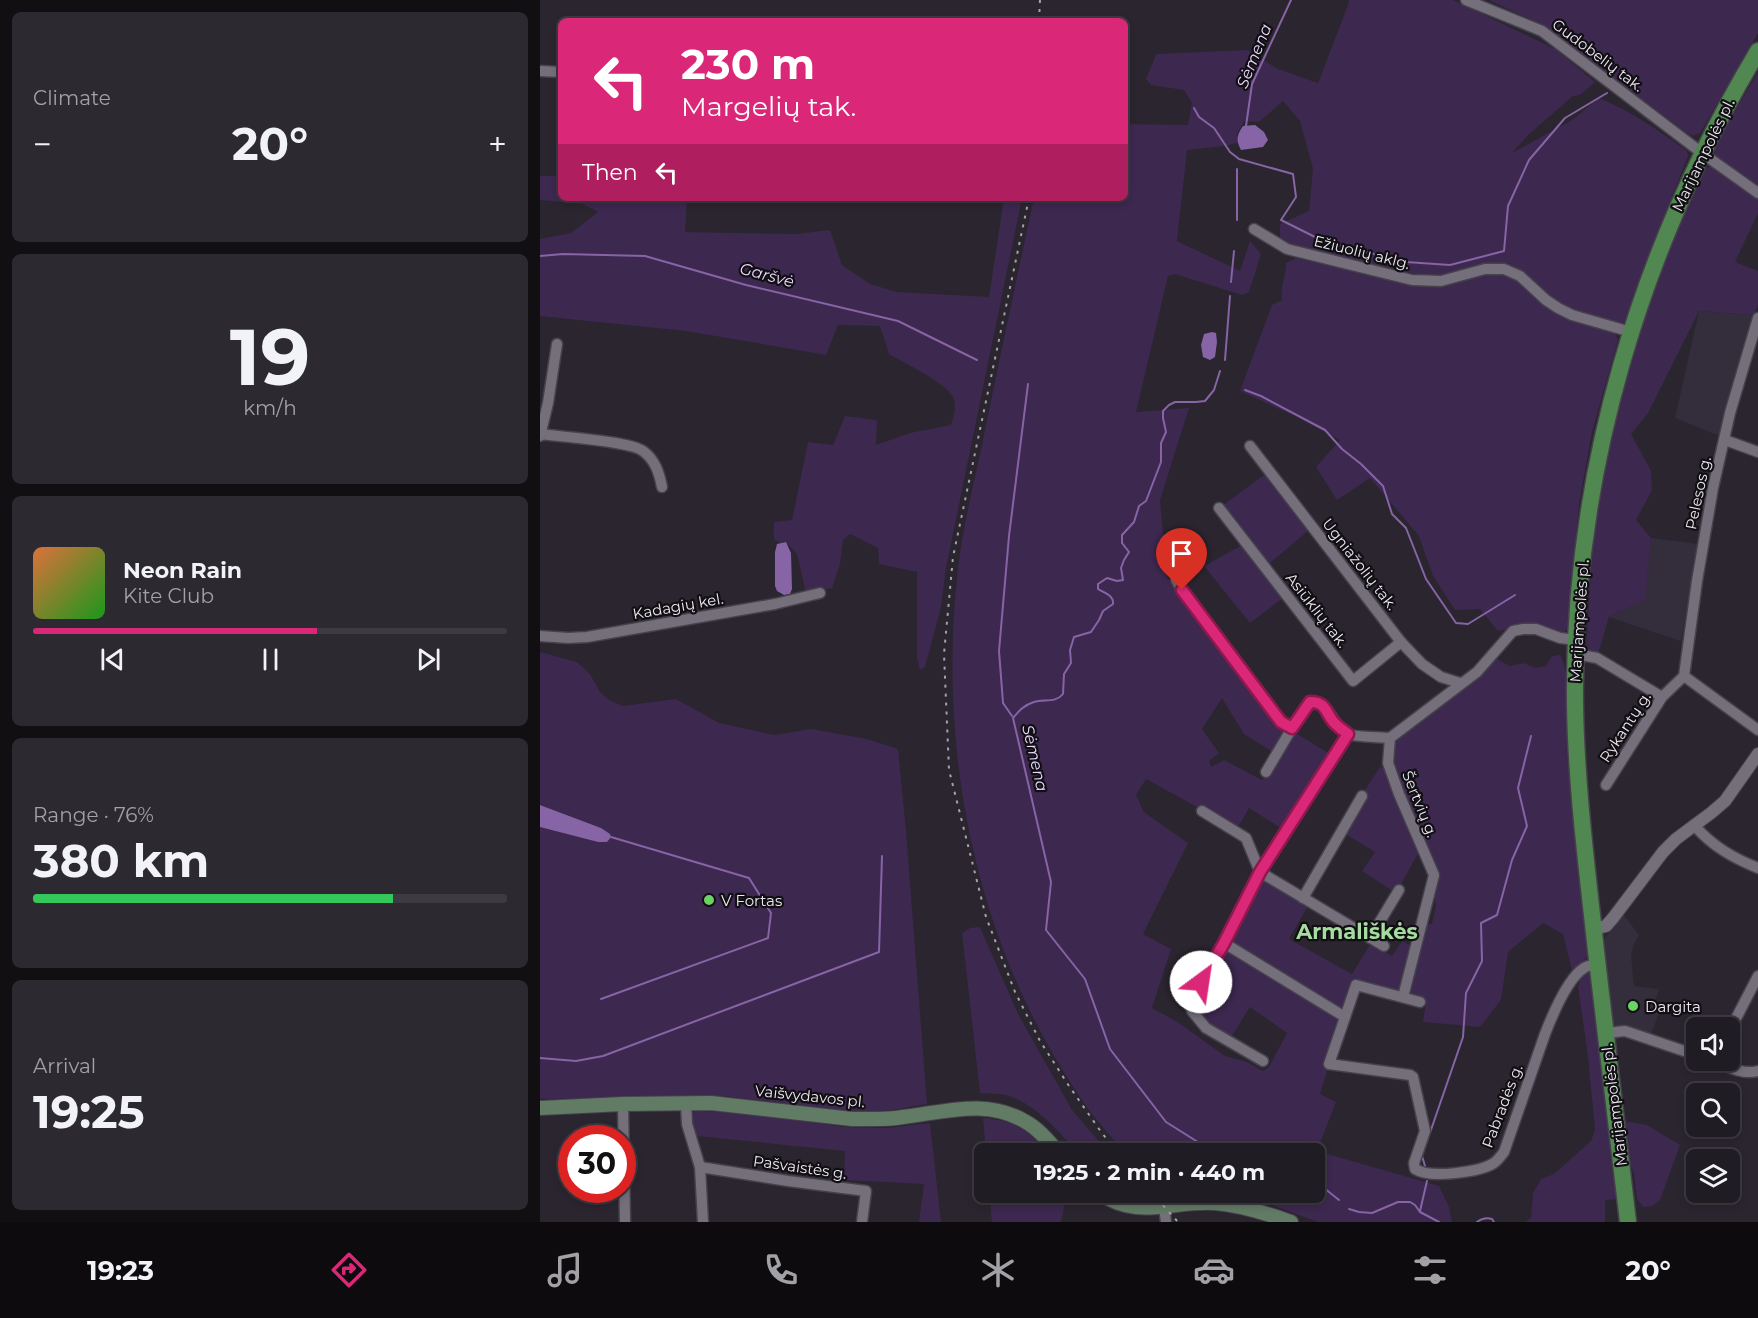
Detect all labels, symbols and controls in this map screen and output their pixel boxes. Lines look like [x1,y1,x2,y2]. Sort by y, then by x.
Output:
street label: Gudobelių tak. [1549,14,1647,96]
water label: Sėmena [1232,21,1276,91]
text: 230 m [681,38,815,90]
icon: left [582,42,660,120]
text: Climate [33,86,111,110]
text: Margelių tak. [681,90,856,123]
street label: Marijampolės pl. [1667,95,1739,215]
text: 20° [232,116,308,171]
text: − [33,124,52,164]
text: + [488,124,507,164]
icon: left [650,156,683,189]
text: Then [582,159,638,186]
street label: Ežiuolių aklg. [1312,231,1412,273]
water label: Garšvė [738,259,796,291]
text: 19 [230,309,310,405]
text: km/h [243,396,297,420]
street label: Pelesos g. [1681,455,1715,531]
street label: Ugniažolių tak. [1318,514,1402,614]
pin [1156,528,1207,590]
icon: arrive [1165,537,1198,570]
text: Neon Rain [123,557,242,584]
street label: Marijampolės pl. [1565,559,1593,683]
street label: Asiūklių tak. [1282,569,1352,651]
text: Kite Club [123,584,214,608]
street label: Kadagių kel. [631,589,725,623]
icon: previous [96,643,129,676]
icon: pause [254,643,287,676]
icon: next [412,643,445,676]
street label: Rykantų g. [1595,688,1655,766]
water label: Sėmena [1018,723,1052,793]
street label: Šertvių g. [1398,768,1442,840]
text: Range · 76% [33,803,154,827]
text: 380 km [33,833,209,888]
place label: V Fortas [721,891,782,910]
marker: V Fortas [702,893,716,907]
district label: Armališkės [1295,919,1418,944]
position arrow [1169,950,1233,1014]
place label: Dargita [1645,997,1701,1016]
marker: Dargita [1626,999,1640,1013]
map controls [1686,1017,1740,1203]
button: sound [1686,1017,1740,1071]
street label: Marijampolės pl. [1597,1043,1631,1167]
text: Arrival [33,1054,96,1078]
street label: Pabradės g. [1477,1062,1527,1150]
street label: Vaišvydavos pl. [754,1081,866,1111]
button: search [1686,1083,1740,1137]
text: 19:25 [33,1084,144,1139]
speed limit sign: 30 [558,1125,636,1203]
button: layers [1686,1149,1740,1203]
street label: Pašvaistės g. [752,1151,848,1183]
text: 19:25 · 2 min · 440 m [1034,1159,1265,1186]
icon: directions [328,1249,370,1291]
icon: music [544,1249,586,1291]
icon: phone [760,1249,802,1291]
icon: climate [977,1249,1019,1291]
icon: car [1193,1249,1235,1291]
icon: filters [1409,1249,1451,1291]
text: 19:23 [87,1254,154,1287]
text: 20° [1625,1254,1671,1287]

